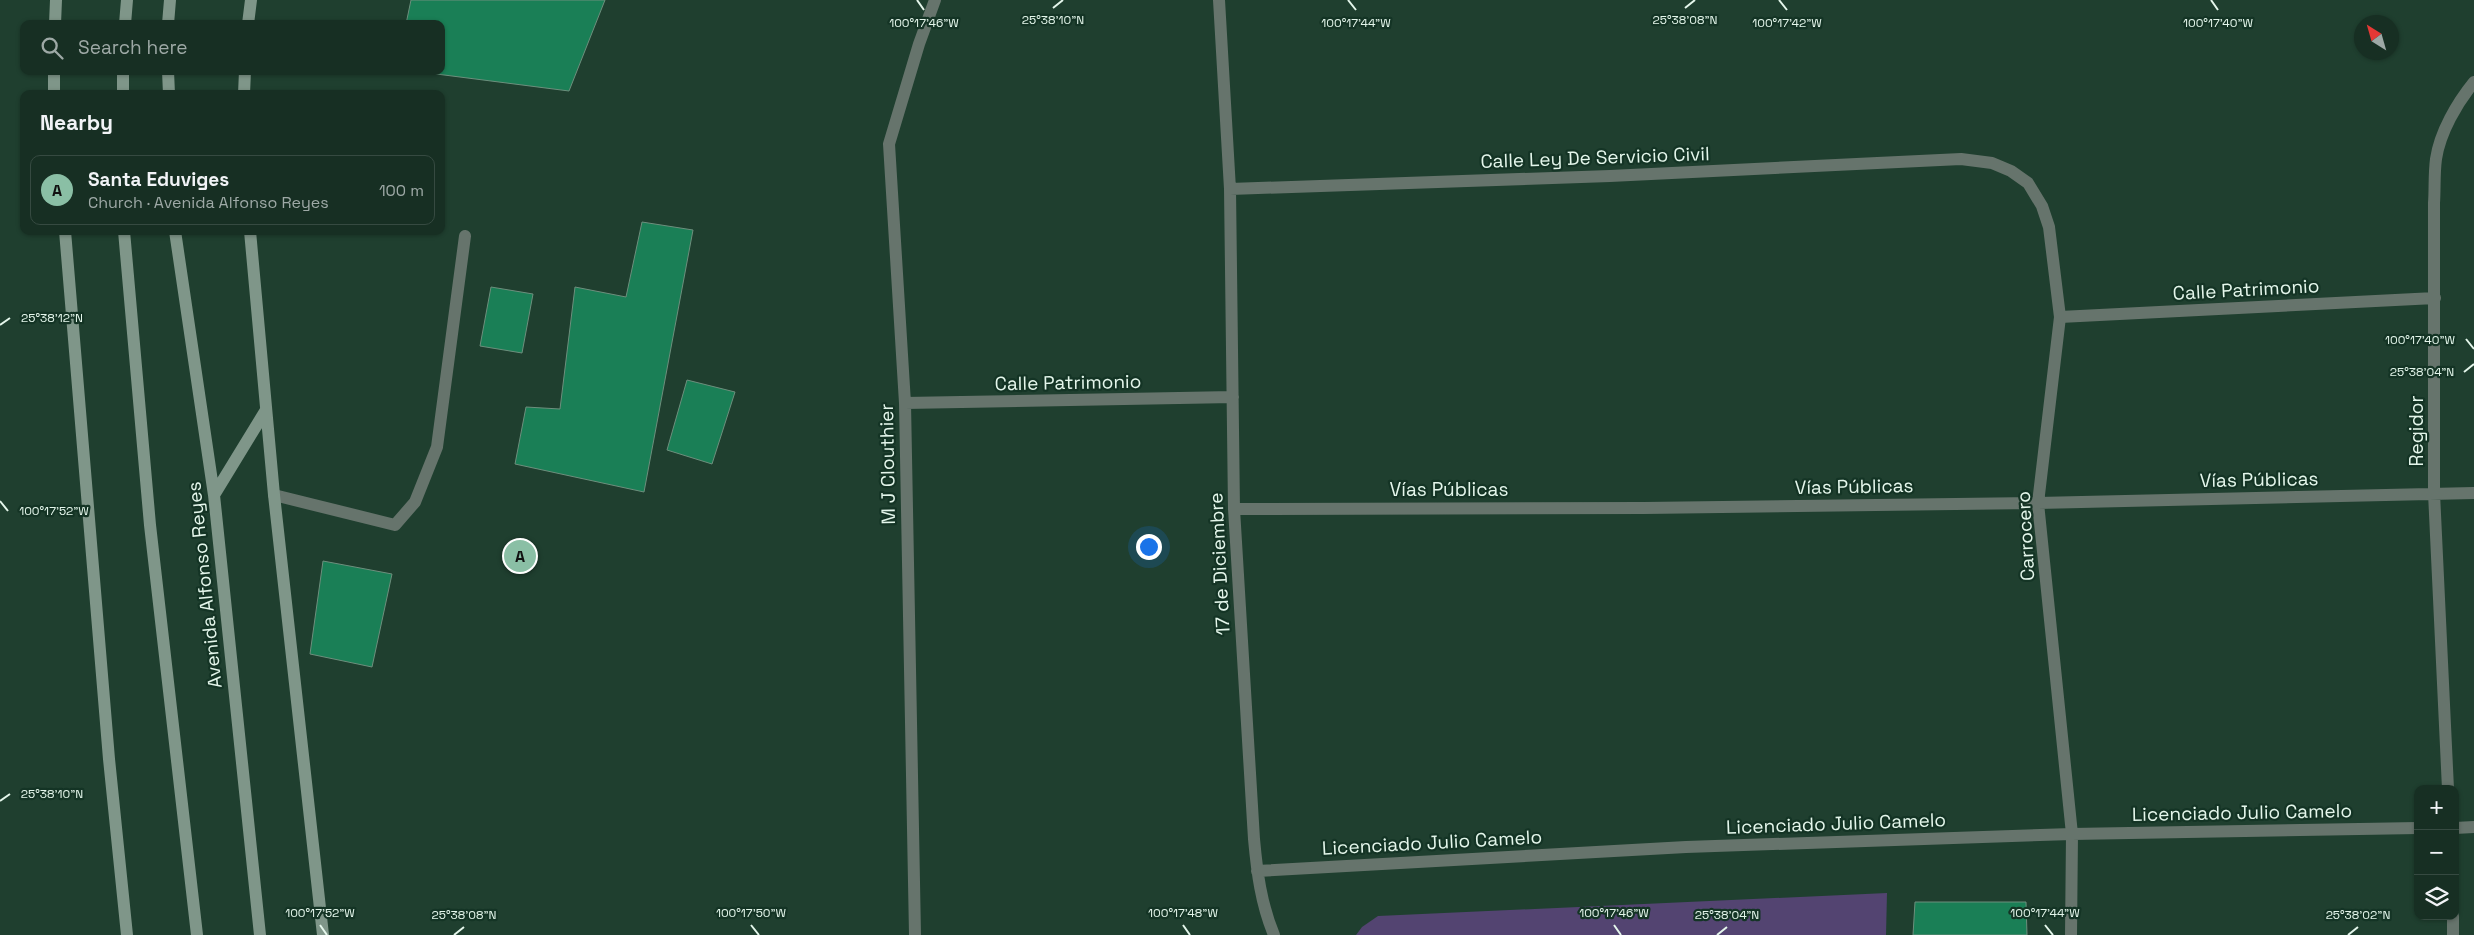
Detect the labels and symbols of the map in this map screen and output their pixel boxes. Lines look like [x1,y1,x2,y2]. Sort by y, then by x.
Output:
text: 25°38'10"N [1022,12,1084,28]
text: 25°38'08"N [1653,12,1717,28]
text: 100°17'46"W [889,15,959,31]
text: 100°17'44"W [1321,15,1391,31]
text: 100°17'42"W [1752,15,1822,31]
text: 100°17'40"W [2183,15,2254,31]
north arrow [2354,15,2399,60]
street label: Calle Ley De Servicio Civil [1480,141,1710,174]
street label: Calle Patrimonio [2172,273,2320,306]
text: 25°38'12"N [21,310,83,326]
text: 100°17'40"W [2385,332,2456,348]
text: 25°38'04"N [2390,364,2454,380]
street label: Calle Patrimonio [994,369,1142,396]
street label: Regidor [2404,395,2429,467]
street label: M J Clouthier [874,403,901,525]
street label: Vías Públicas [2199,466,2319,493]
street label: Vías Públicas [1794,473,1914,500]
street label: Vías Públicas [1390,477,1508,502]
street label: Avenida Alfonso Reyes [181,480,228,689]
street label: Carrocero [2011,490,2040,582]
street label: 17 de Diciembre [1203,492,1236,636]
text: 100°17'52"W [19,503,89,519]
your location [1136,534,1162,560]
pin: A [504,537,536,575]
text: 25°38'10"N [21,786,83,802]
street label: Licenciado Julio Camelo [2132,798,2352,827]
street label: Licenciado Julio Camelo [1725,807,1947,840]
street label: Licenciado Julio Camelo [1321,824,1543,861]
text: 100°17'52"W [285,905,355,921]
text: 100°17'50"W [716,905,787,921]
text: 100°17'48"W [1148,905,1218,921]
text: 100°17'46"W [1579,905,1649,921]
text: 100°17'44"W [2010,905,2080,921]
text: 25°38'08"N [432,907,496,923]
text: 25°38'04"N [1695,907,1759,923]
text: 25°38'02"N [2326,907,2390,923]

